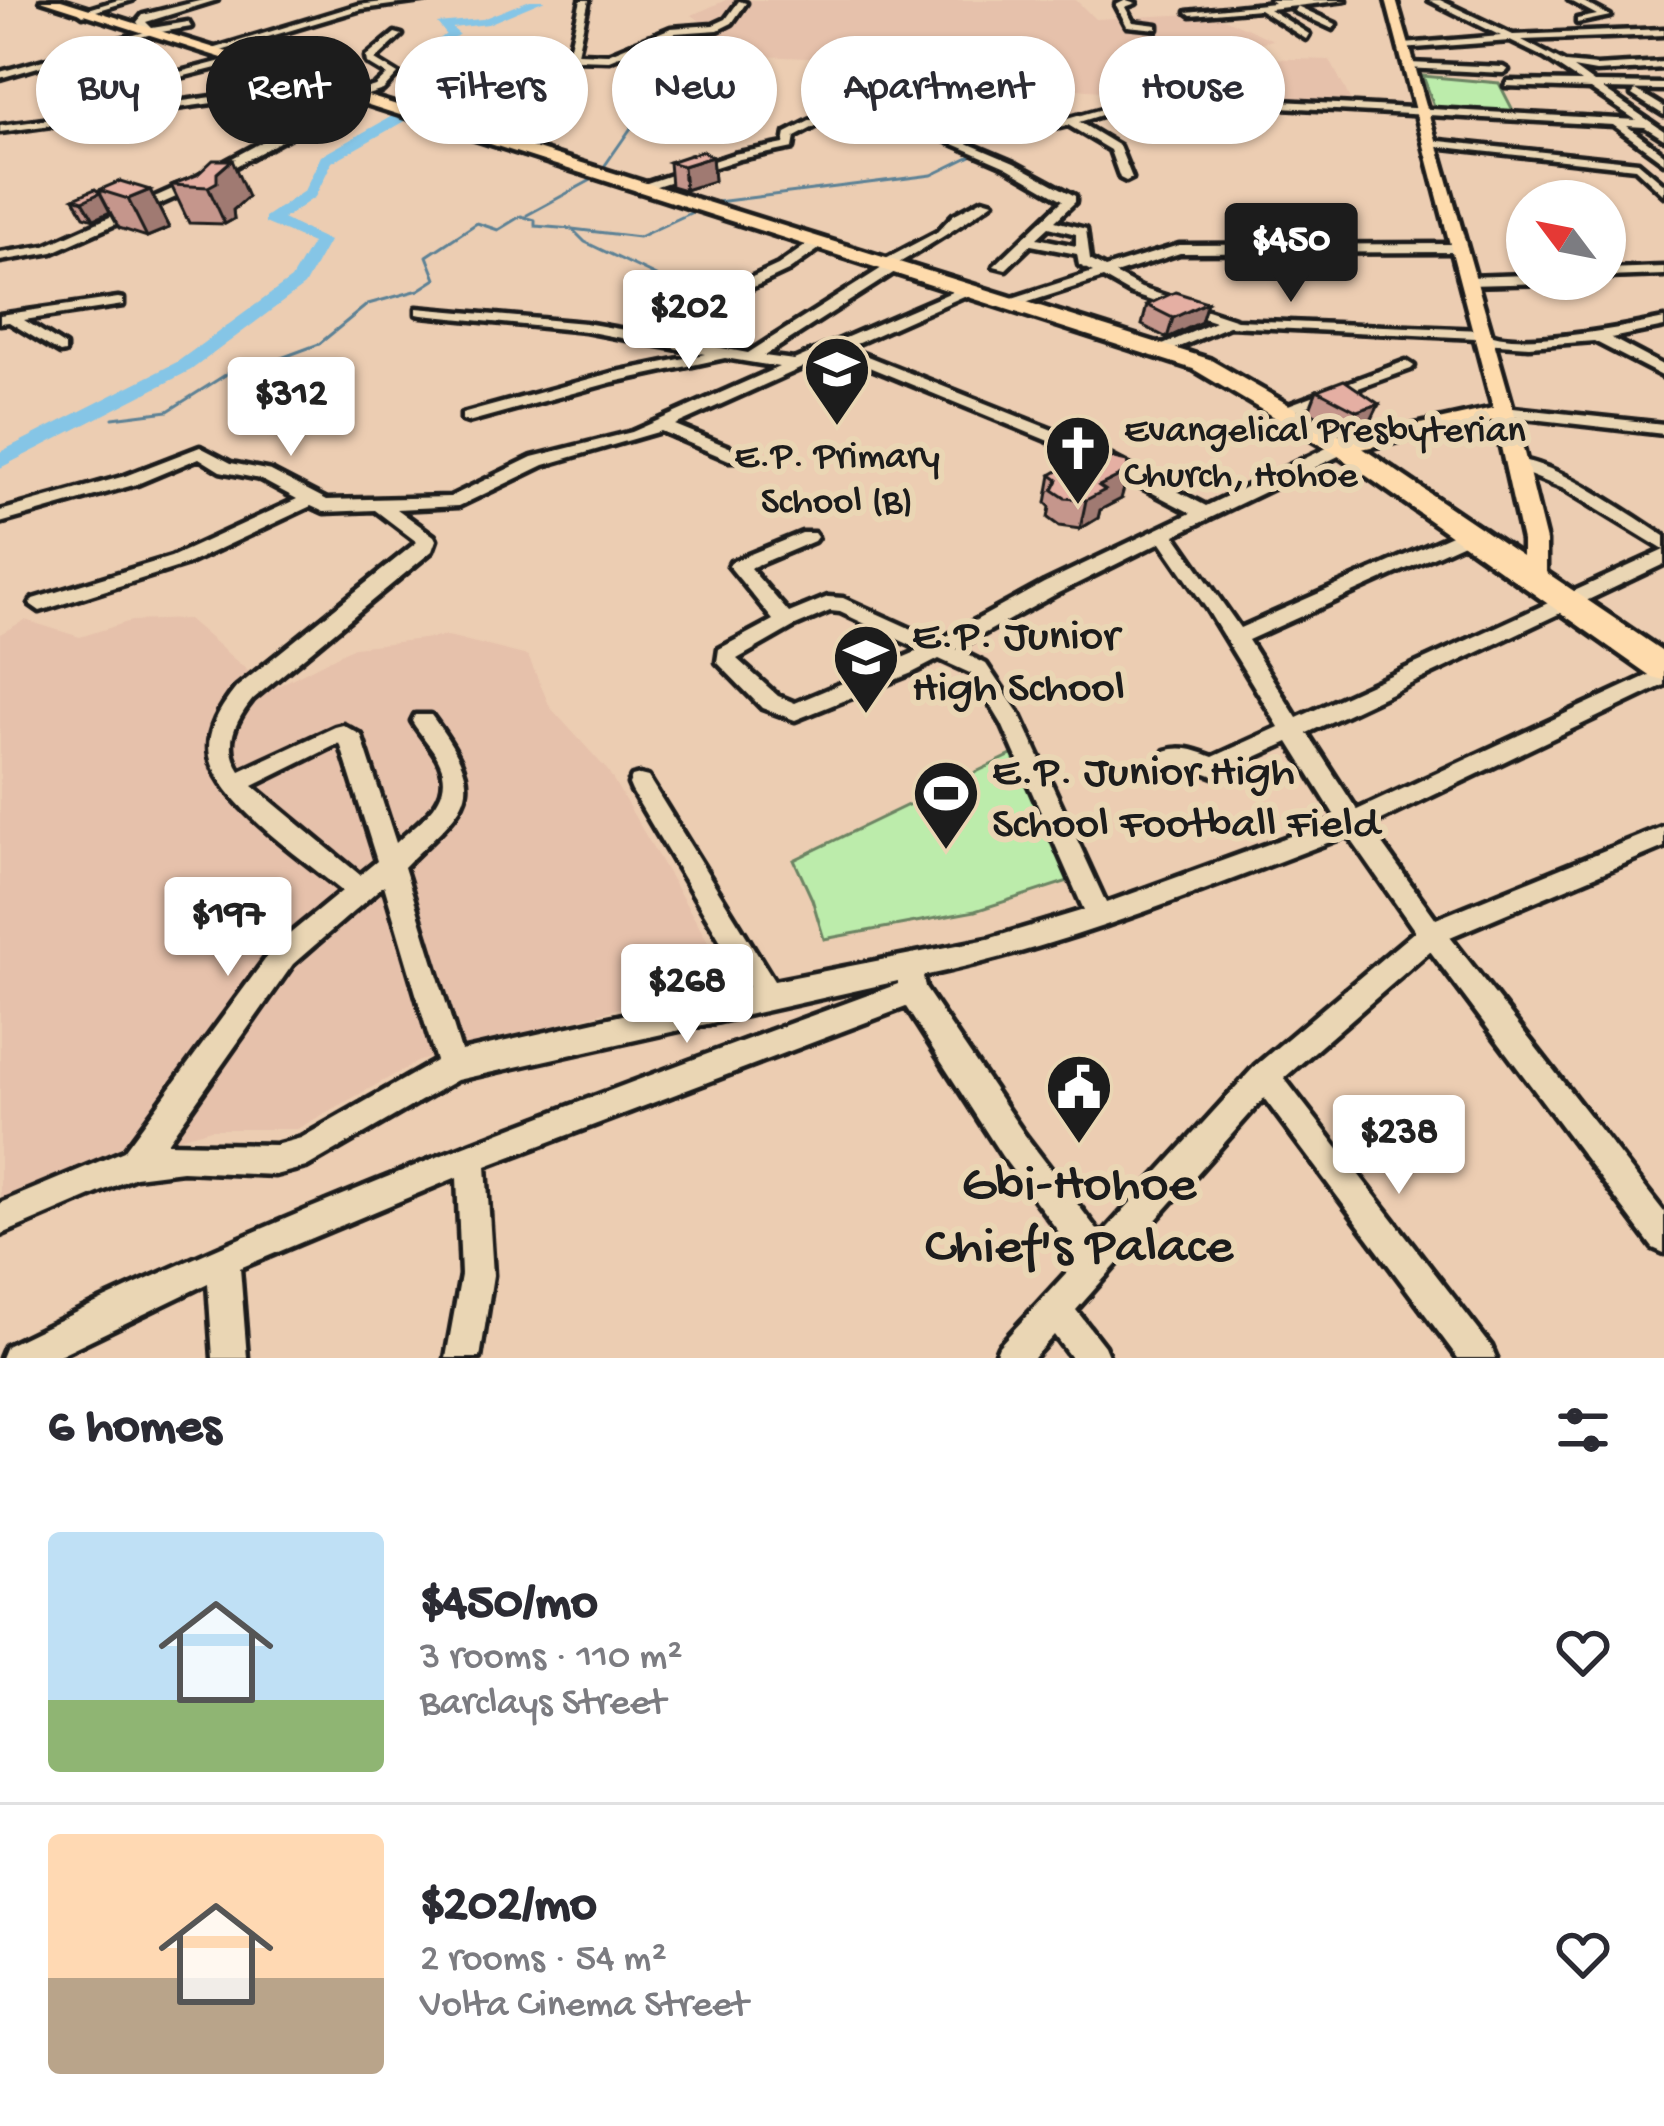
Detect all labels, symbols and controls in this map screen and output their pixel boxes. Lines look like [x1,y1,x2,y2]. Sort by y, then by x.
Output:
chip: Buy [36,36,182,144]
chip: Rent [206,36,371,144]
chip: Filters [395,36,588,144]
chip: New [612,36,777,144]
chip: Apartment [801,36,1075,144]
chip: House [1099,36,1285,144]
north arrow [1506,180,1626,300]
map controls [1506,180,1626,300]
pin: $450 [1220,203,1362,305]
text: $450 [1252,219,1330,265]
pin: $202 [618,270,760,372]
text: $202 [650,286,728,332]
school or university icon: E.P. Primary School (B) [802,334,872,428]
pin: $312 [220,357,362,459]
text: $312 [255,373,327,419]
place label: Evangelical Presbyterian Church, Hohoe [1124,410,1526,501]
church icon: Evangelical Presbyterian Church, Hohoe [1043,413,1113,507]
place label: E.P. Primary School (B) [734,436,940,527]
place label: E.P. Junior High School [912,612,1125,717]
school or university icon: E.P. Junior High School [831,622,901,716]
place label: E.P. Junior High School Football Field [992,748,1383,853]
sports icon: E.P. Junior High School Football Field [911,758,981,852]
pin: $197 [157,877,299,979]
text: $197 [191,893,265,939]
pin: $268 [616,944,758,1046]
text: $268 [648,960,726,1006]
public building icon: Gbi-Hohoe Chief's Palace [1044,1052,1114,1146]
pin: $238 [1328,1095,1470,1197]
text: $238 [1360,1111,1438,1157]
place label: Gbi-Hohoe Chief's Palace [925,1156,1234,1282]
icon: filters [1550,1397,1616,1463]
text: 6 homes [48,1400,221,1460]
text: $450/mo [420,1576,598,1636]
icon: home [144,1580,288,1724]
icon: heart [1550,1619,1616,1685]
text: 3 rooms · 110 m² [420,1636,683,1682]
text: Barclays Street [420,1682,666,1728]
text: $202/mo [420,1878,597,1938]
icon: home [144,1882,288,2026]
icon: heart [1550,1921,1616,1987]
text: 2 rooms · 54 m² [420,1938,667,1984]
text: Volta Cinema Street [420,1984,748,2030]

